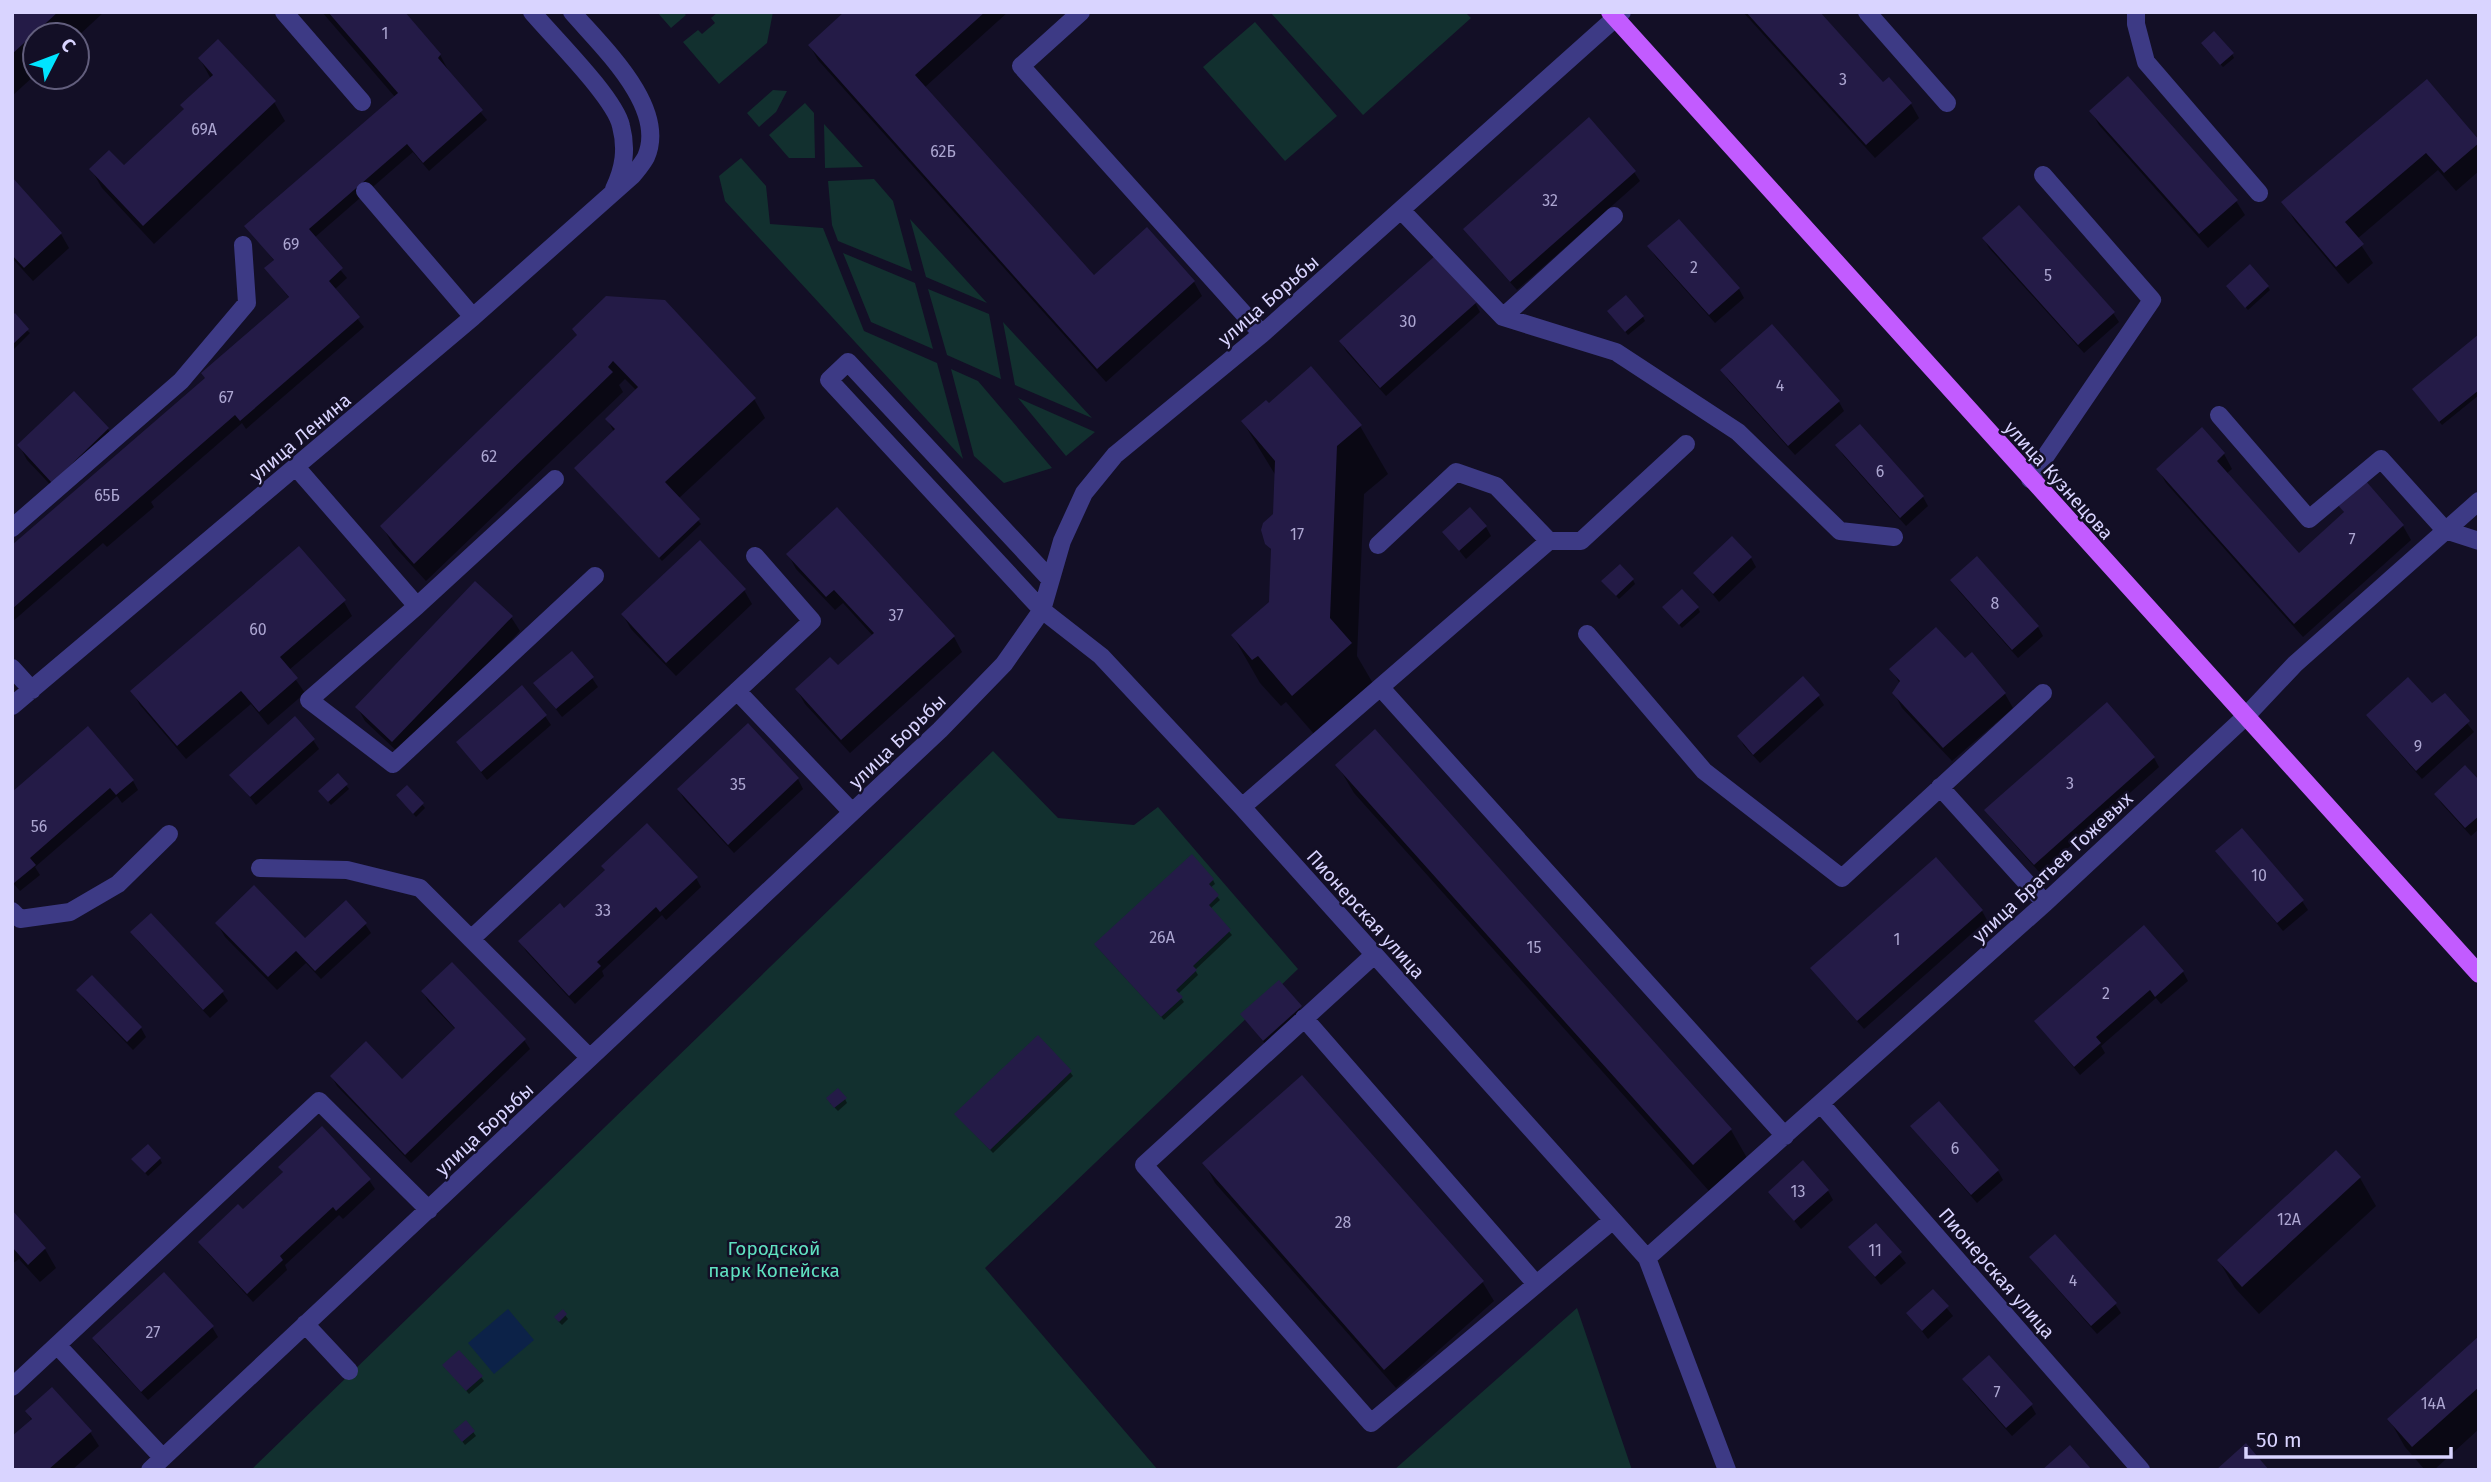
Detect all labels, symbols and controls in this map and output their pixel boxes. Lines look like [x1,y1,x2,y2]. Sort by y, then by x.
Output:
north arrow [21,21,91,91]
house number: 1 [382,24,388,43]
text: С [56,33,81,57]
house number: 3 [1839,70,1847,89]
house number: 69А [191,120,218,139]
house number: 62Б [930,142,956,161]
house number: 32 [1542,191,1558,210]
house number: 69 [283,235,299,254]
street label: улица Борьбы [1213,250,1323,350]
house number: 2 [1690,258,1698,277]
house number: 5 [2044,266,2052,285]
house number: 30 [1400,312,1417,331]
house number: 4 [1776,376,1785,395]
house number: 67 [218,388,234,407]
street label: улица Ленина [245,388,356,486]
street label: улица Кузнецова [1999,416,2118,545]
house number: 62 [481,447,497,466]
house number: 6 [1876,462,1884,481]
house number: 65Б [94,486,120,505]
house number: 17 [1290,525,1304,544]
house number: 7 [2348,530,2356,549]
house number: 8 [1991,594,2000,613]
house number: 37 [888,606,904,625]
house number: 60 [249,620,267,639]
street label: улица Борьбы [844,689,951,793]
house number: 9 [2414,737,2422,756]
house number: 3 [2066,774,2074,793]
house number: 35 [730,775,746,794]
street label: улица Братьев Гожевых [1967,787,2138,948]
house number: 56 [31,817,47,836]
street label: Пионерская улица [1302,845,1430,984]
house number: 10 [2251,866,2267,885]
house number: 33 [595,901,611,920]
house number: 26А [1149,928,1176,947]
house number: 1 [1894,930,1900,949]
house number: 15 [1527,938,1541,957]
house number: 2 [2102,984,2110,1003]
street label: улица Борьбы [430,1078,538,1181]
house number: 6 [1951,1139,1959,1158]
house number: 13 [1791,1182,1805,1201]
street label: Пионерская улица [1934,1203,2060,1343]
house number: 12А [2277,1210,2302,1229]
house number: 28 [1335,1213,1352,1232]
park label: Городской парк Копейска [708,1237,840,1282]
house number: 11 [1868,1241,1882,1260]
house number: 4 [2069,1271,2078,1290]
house number: 27 [146,1323,160,1342]
house number: 7 [1993,1383,2001,1402]
house number: 14А [2421,1394,2446,1413]
scale bar [2246,1416,2451,1460]
text: 50 m [2256,1427,2302,1453]

